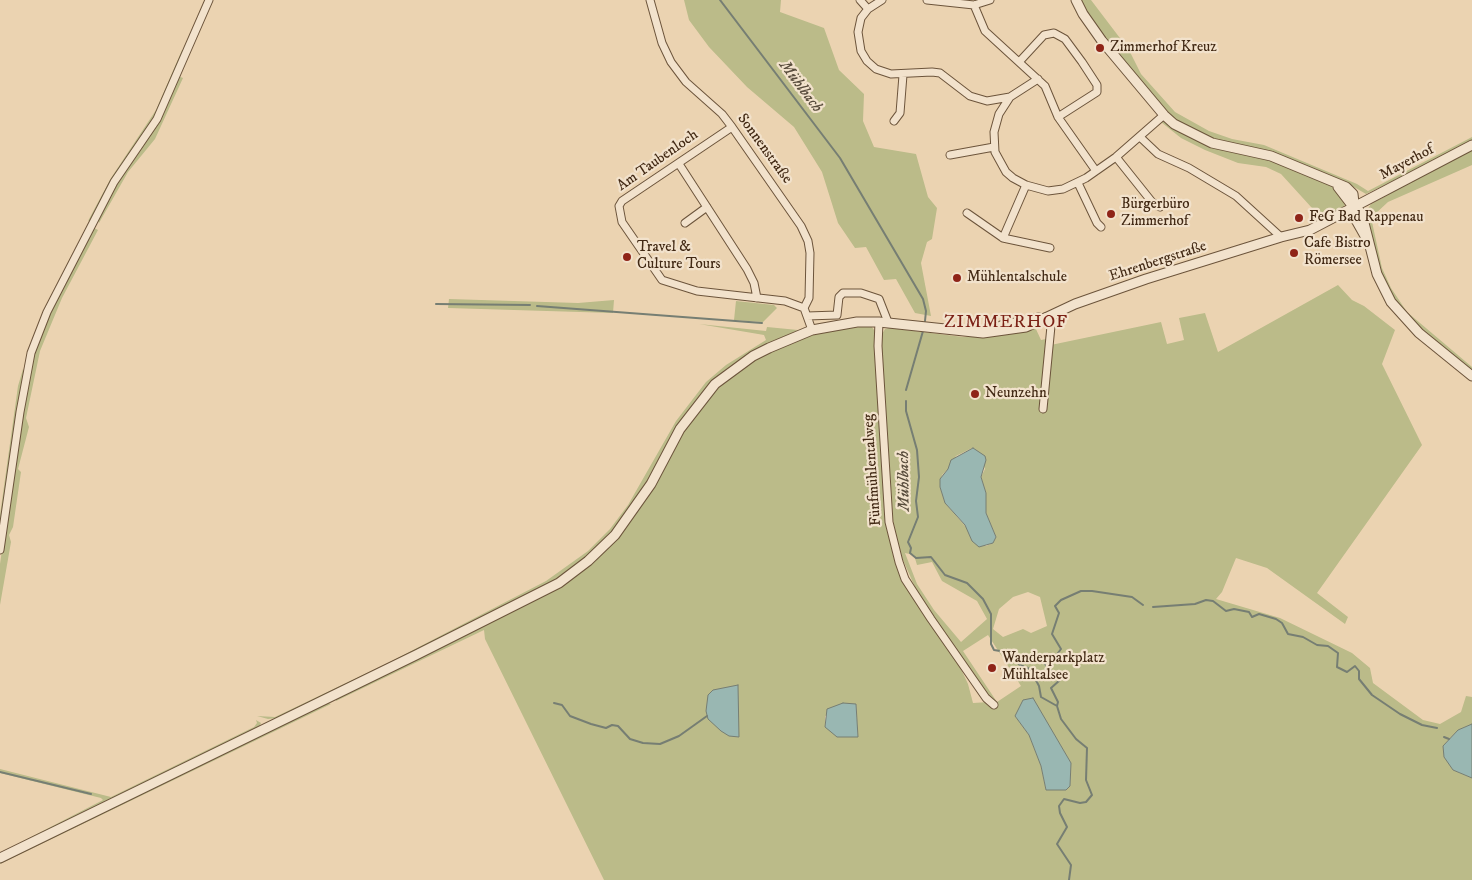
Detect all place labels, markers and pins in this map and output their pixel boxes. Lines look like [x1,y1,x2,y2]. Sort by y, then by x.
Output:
place label: Zimmerhof Kreuz [1110,39,1217,57]
marker: Zimmerhof Kreuz [1094,42,1106,54]
place label: Bürgerbüro Zimmerhof [1121,196,1190,231]
marker: Bürgerbüro Zimmerhof [1105,208,1117,220]
place label: FeG Bad Rappenau [1309,209,1423,227]
marker: FeG Bad Rappenau [1293,212,1305,224]
place label: Cafe Bistro Römersee [1304,235,1370,270]
place label: Travel & Culture Tours [637,239,721,274]
marker: Cafe Bistro Römersee [1288,247,1300,259]
marker: Travel & Culture Tours [621,251,633,263]
place label: Mühlentalschule [967,269,1067,287]
marker: Mühlentalschule [951,272,963,284]
place label: Neunzehn [985,385,1047,403]
marker: Neunzehn [969,388,981,400]
place label: Wanderparkplatz Mühltalsee [1002,650,1105,685]
marker: Wanderparkplatz Mühltalsee [986,662,998,674]

